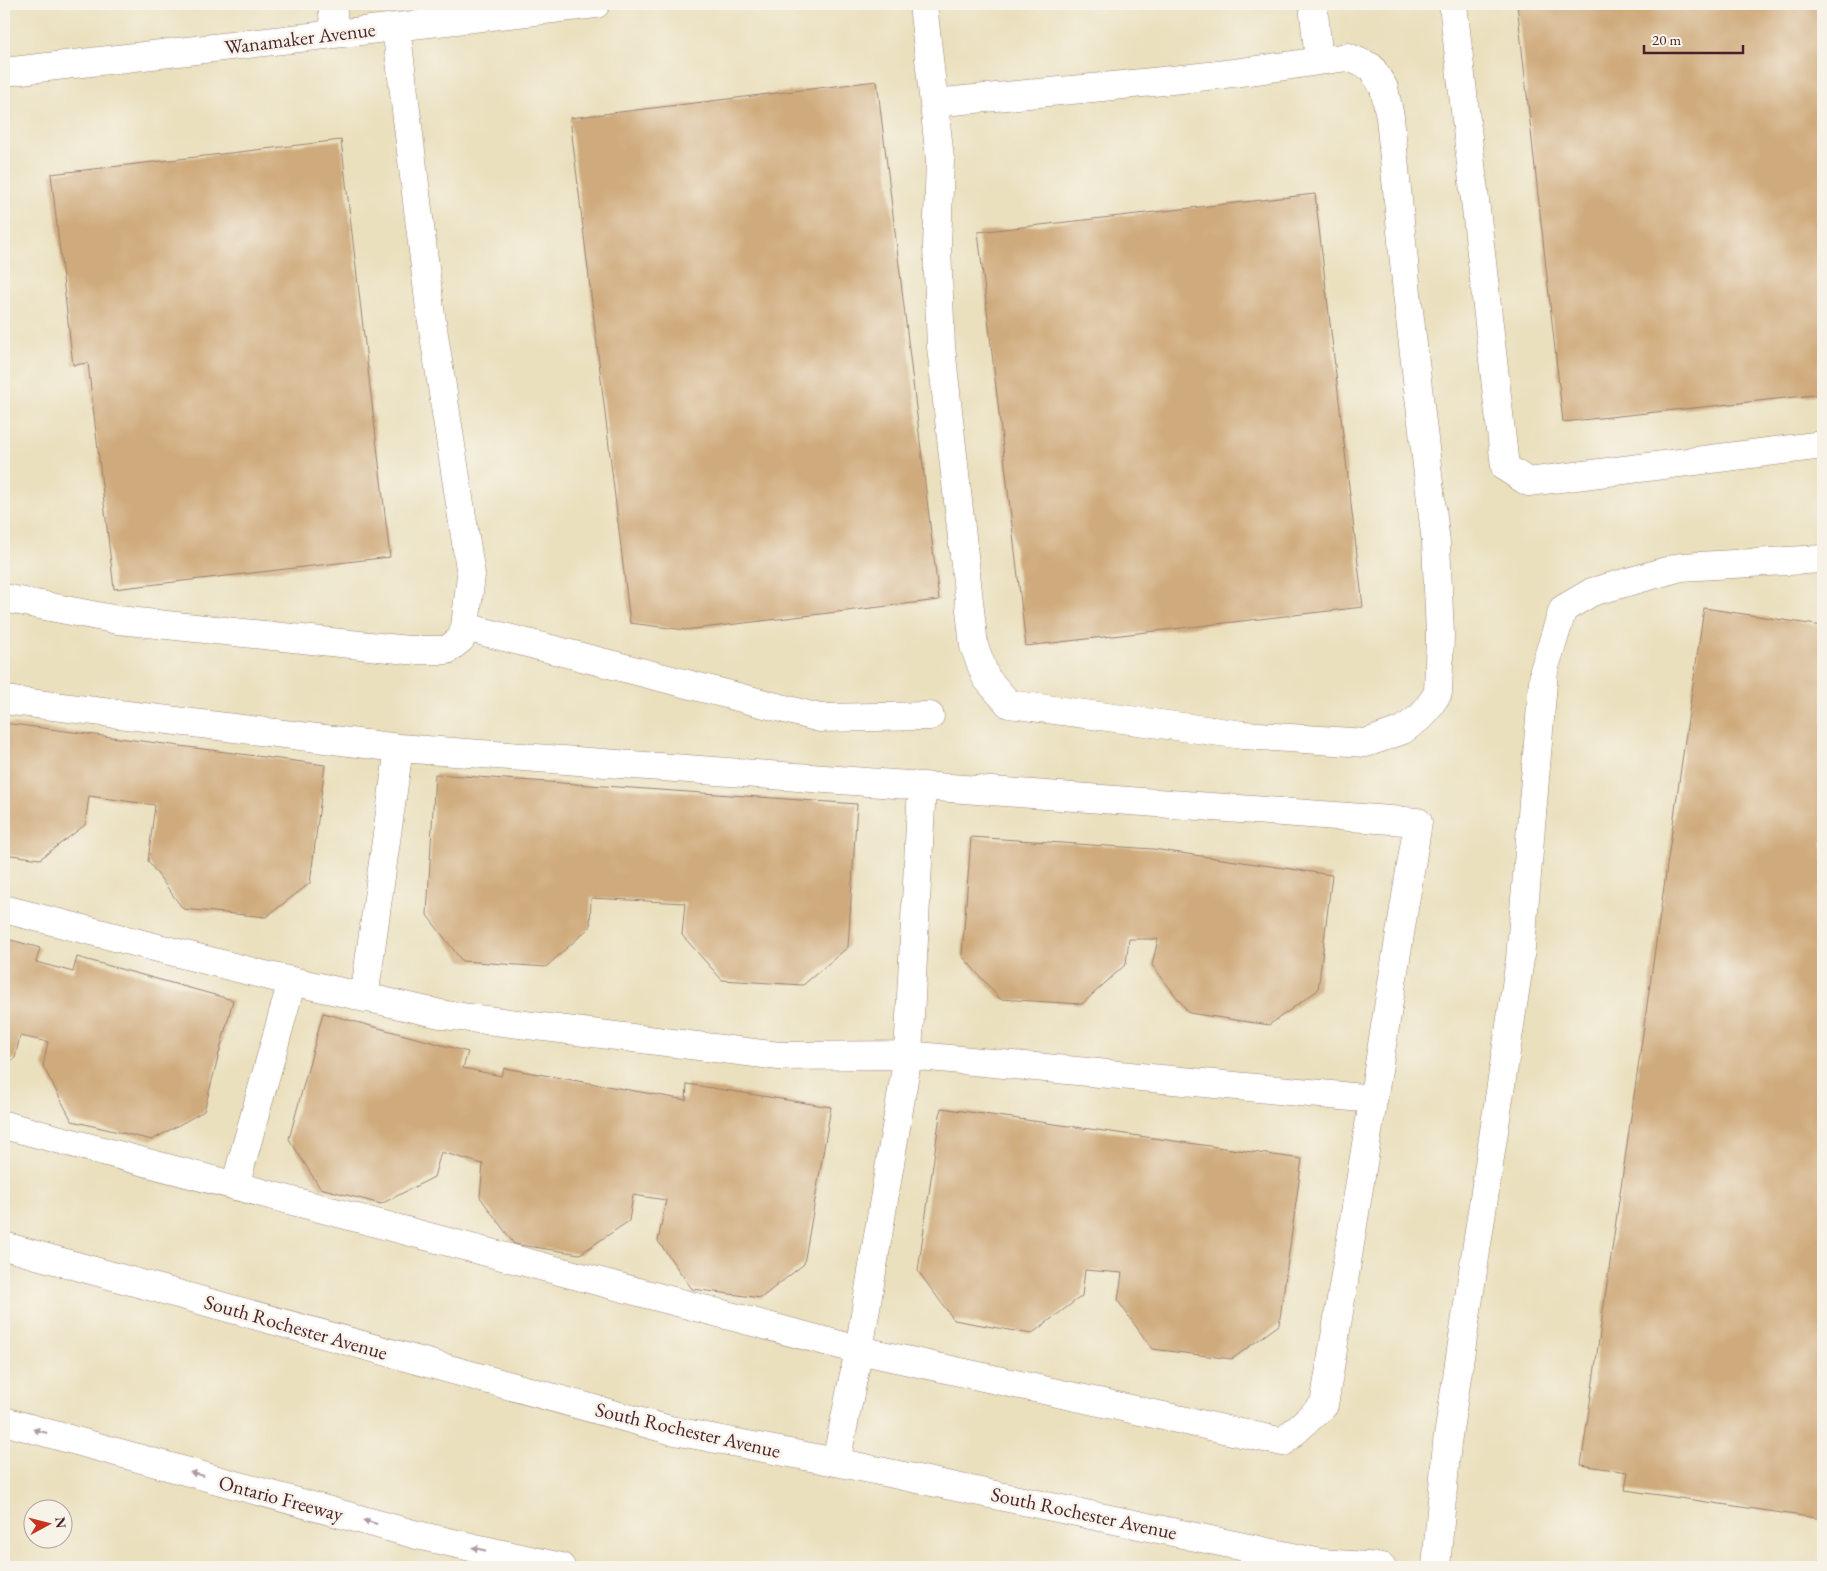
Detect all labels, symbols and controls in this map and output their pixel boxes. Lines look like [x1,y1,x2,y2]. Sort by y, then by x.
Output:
street label: Wanamaker Avenue [223,16,377,60]
scale bar [1644,22,1743,54]
text: 20 m [1652,30,1681,49]
street label: South Rochester Avenue [201,1288,391,1366]
street label: South Rochester Avenue [593,1396,783,1464]
one-way arrow [32,1427,47,1435]
street label: Ontario Freeway [216,1469,346,1527]
one-way arrow [189,1470,204,1478]
street label: South Rochester Avenue [989,1481,1179,1545]
north arrow [22,1498,72,1548]
text: N [51,1516,71,1530]
one-way arrow [363,1518,378,1526]
one-way arrow [471,1545,486,1553]

